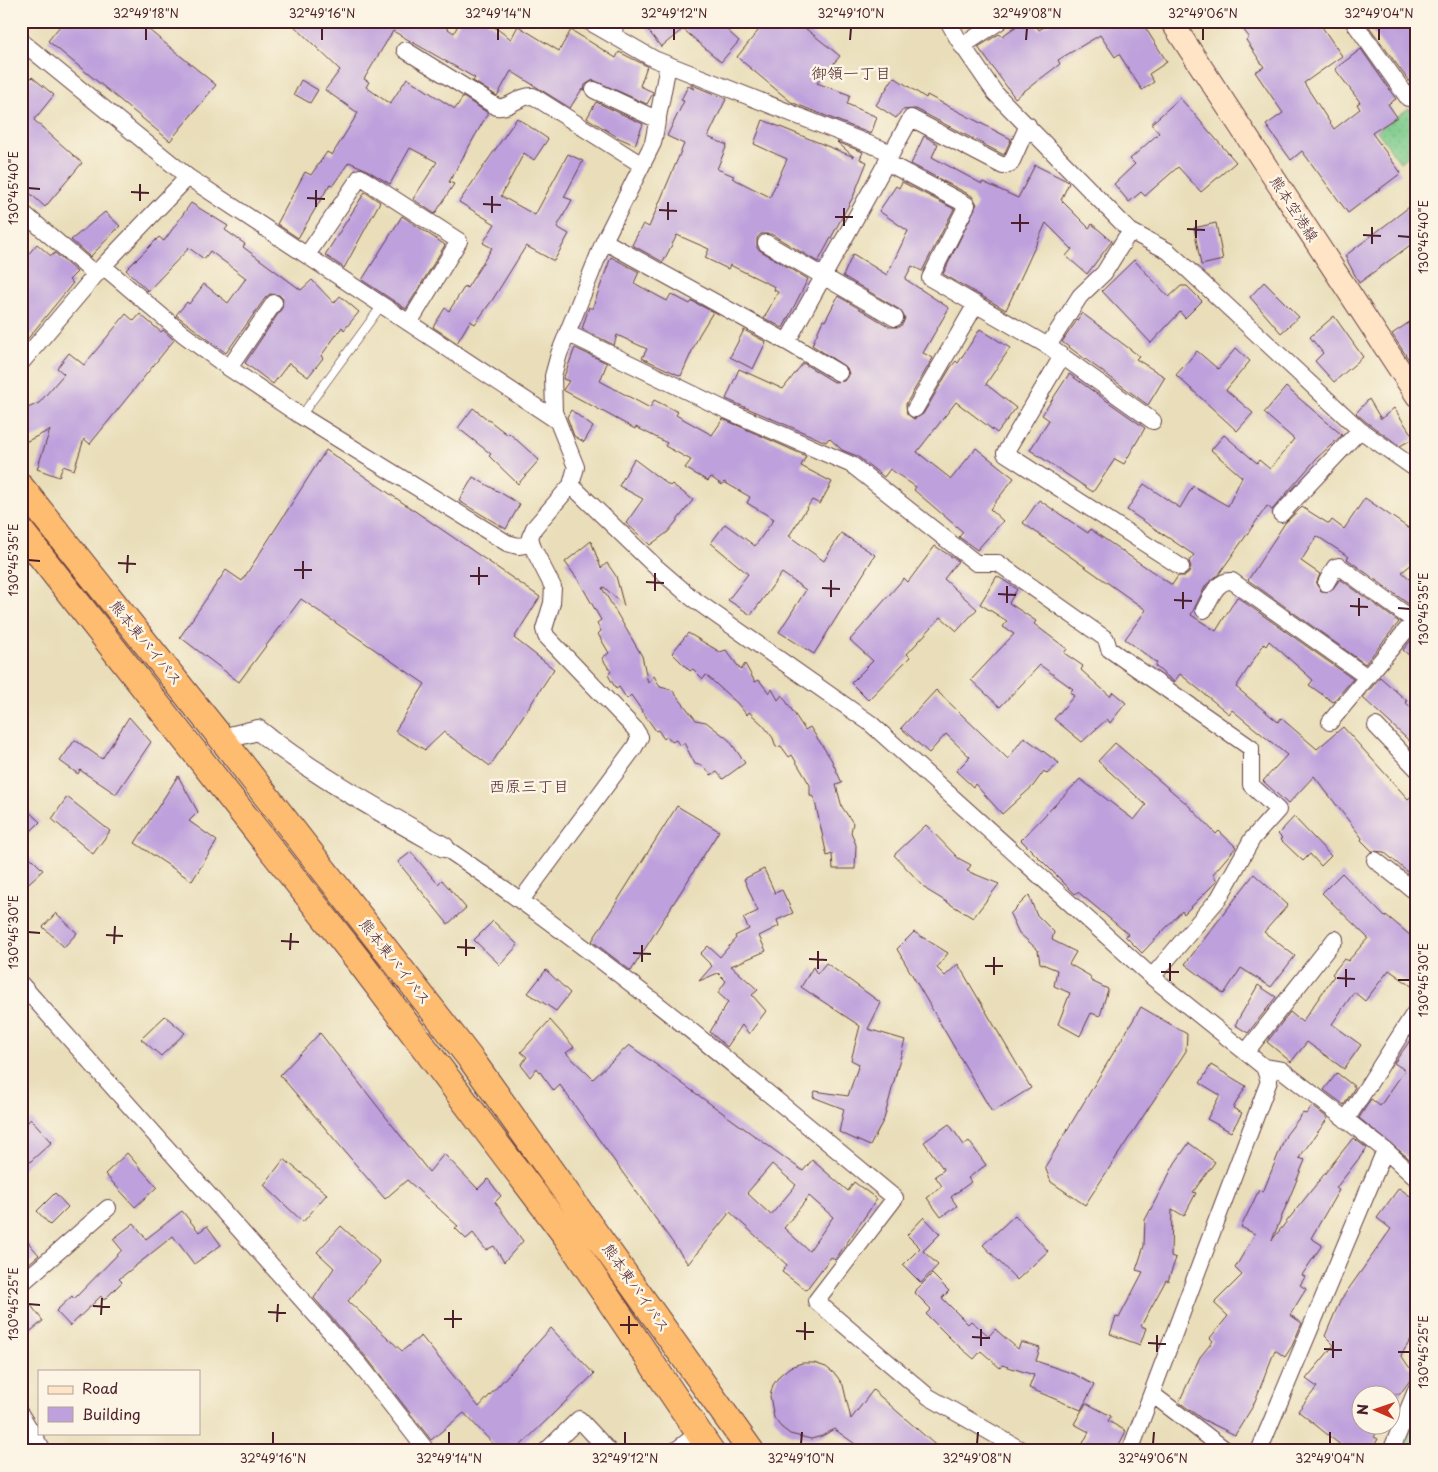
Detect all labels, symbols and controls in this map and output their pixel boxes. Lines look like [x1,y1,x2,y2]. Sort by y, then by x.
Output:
text: 32°49'18"N [113,4,179,22]
text: 32°49'16"N [289,4,355,22]
text: 32°49'14"N [465,4,531,22]
text: 32°49'12"N [641,4,707,22]
text: 32°49'10"N [817,4,885,22]
text: 32°49'08"N [992,4,1062,22]
text: 32°49'06"N [1168,4,1238,22]
text: 32°49'04"N [1344,4,1414,22]
district label: 御領一丁目 [811,60,891,84]
text: 130°45'40"E [4,151,22,225]
street label: 熊本空港線 [1265,170,1325,246]
text: 130°45'40"E [1414,200,1432,274]
text: 130°45'35"E [4,523,22,597]
text: 130°45'35"E [1414,572,1432,646]
street label: 熊本東バイパス [105,594,189,690]
district label: 西原三丁目 [489,773,569,797]
text: 130°45'30"E [4,895,22,969]
street label: 熊本東バイパス [355,913,437,1009]
text: 130°45'30"E [1414,943,1432,1017]
street label: 熊本東バイパス [598,1238,677,1337]
text: 130°45'25"E [4,1267,22,1341]
text: 130°45'25"E [1414,1315,1432,1389]
legend [38,1370,200,1434]
text: Road [82,1376,118,1399]
north arrow [1350,1384,1400,1434]
text: Building [82,1402,141,1425]
text: N [1352,1404,1373,1415]
text: 32°49'16"N [240,1449,306,1467]
text: 32°49'14"N [416,1449,482,1467]
text: 32°49'12"N [592,1449,658,1467]
text: 32°49'10"N [767,1449,835,1467]
text: 32°49'08"N [942,1449,1012,1467]
text: 32°49'06"N [1118,1449,1188,1467]
text: 32°49'04"N [1295,1449,1365,1467]

